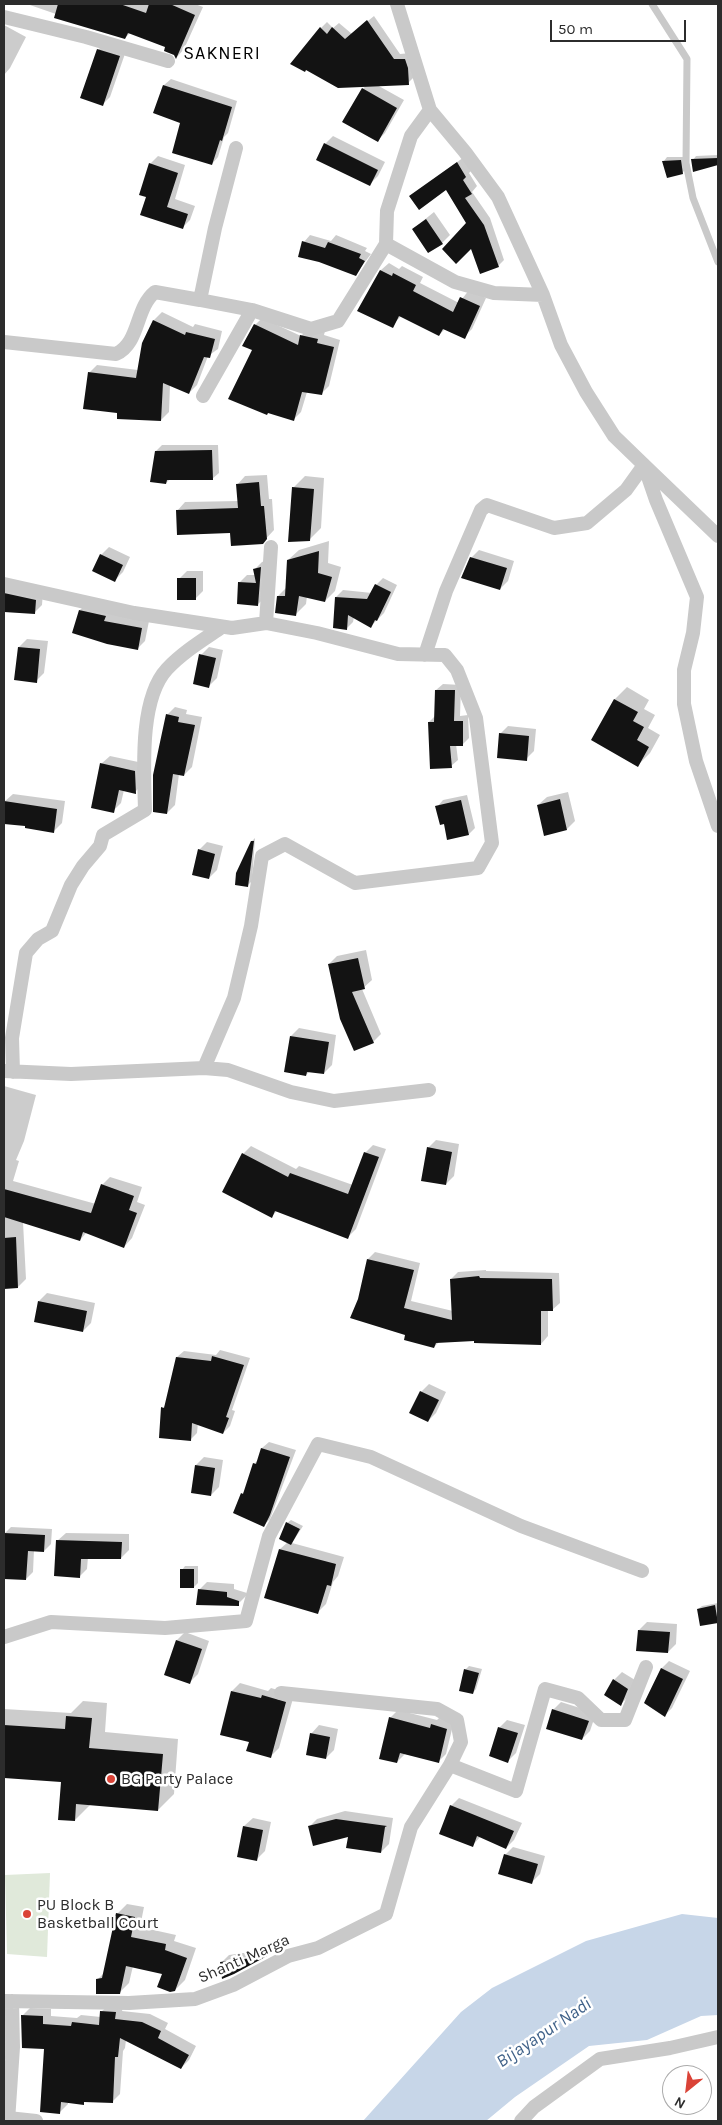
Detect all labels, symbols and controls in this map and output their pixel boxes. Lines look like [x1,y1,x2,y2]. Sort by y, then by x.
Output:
scale bar [552,10,688,42]
text: 50 m [558,20,593,38]
district label: SAKNERI [182,43,262,65]
place label: BG Party Palace [121,1769,233,1789]
marker: BG Party Palace [105,1773,117,1785]
place label: PU Block B Basketball Court [37,1895,158,1933]
marker: PU Block B Basketball Court [21,1908,33,1920]
street label: Shanti Marga [195,1930,293,1988]
water label: Bijayapur Nadi [492,1993,596,2073]
north arrow [662,2065,712,2115]
text: N [671,2093,688,2113]

